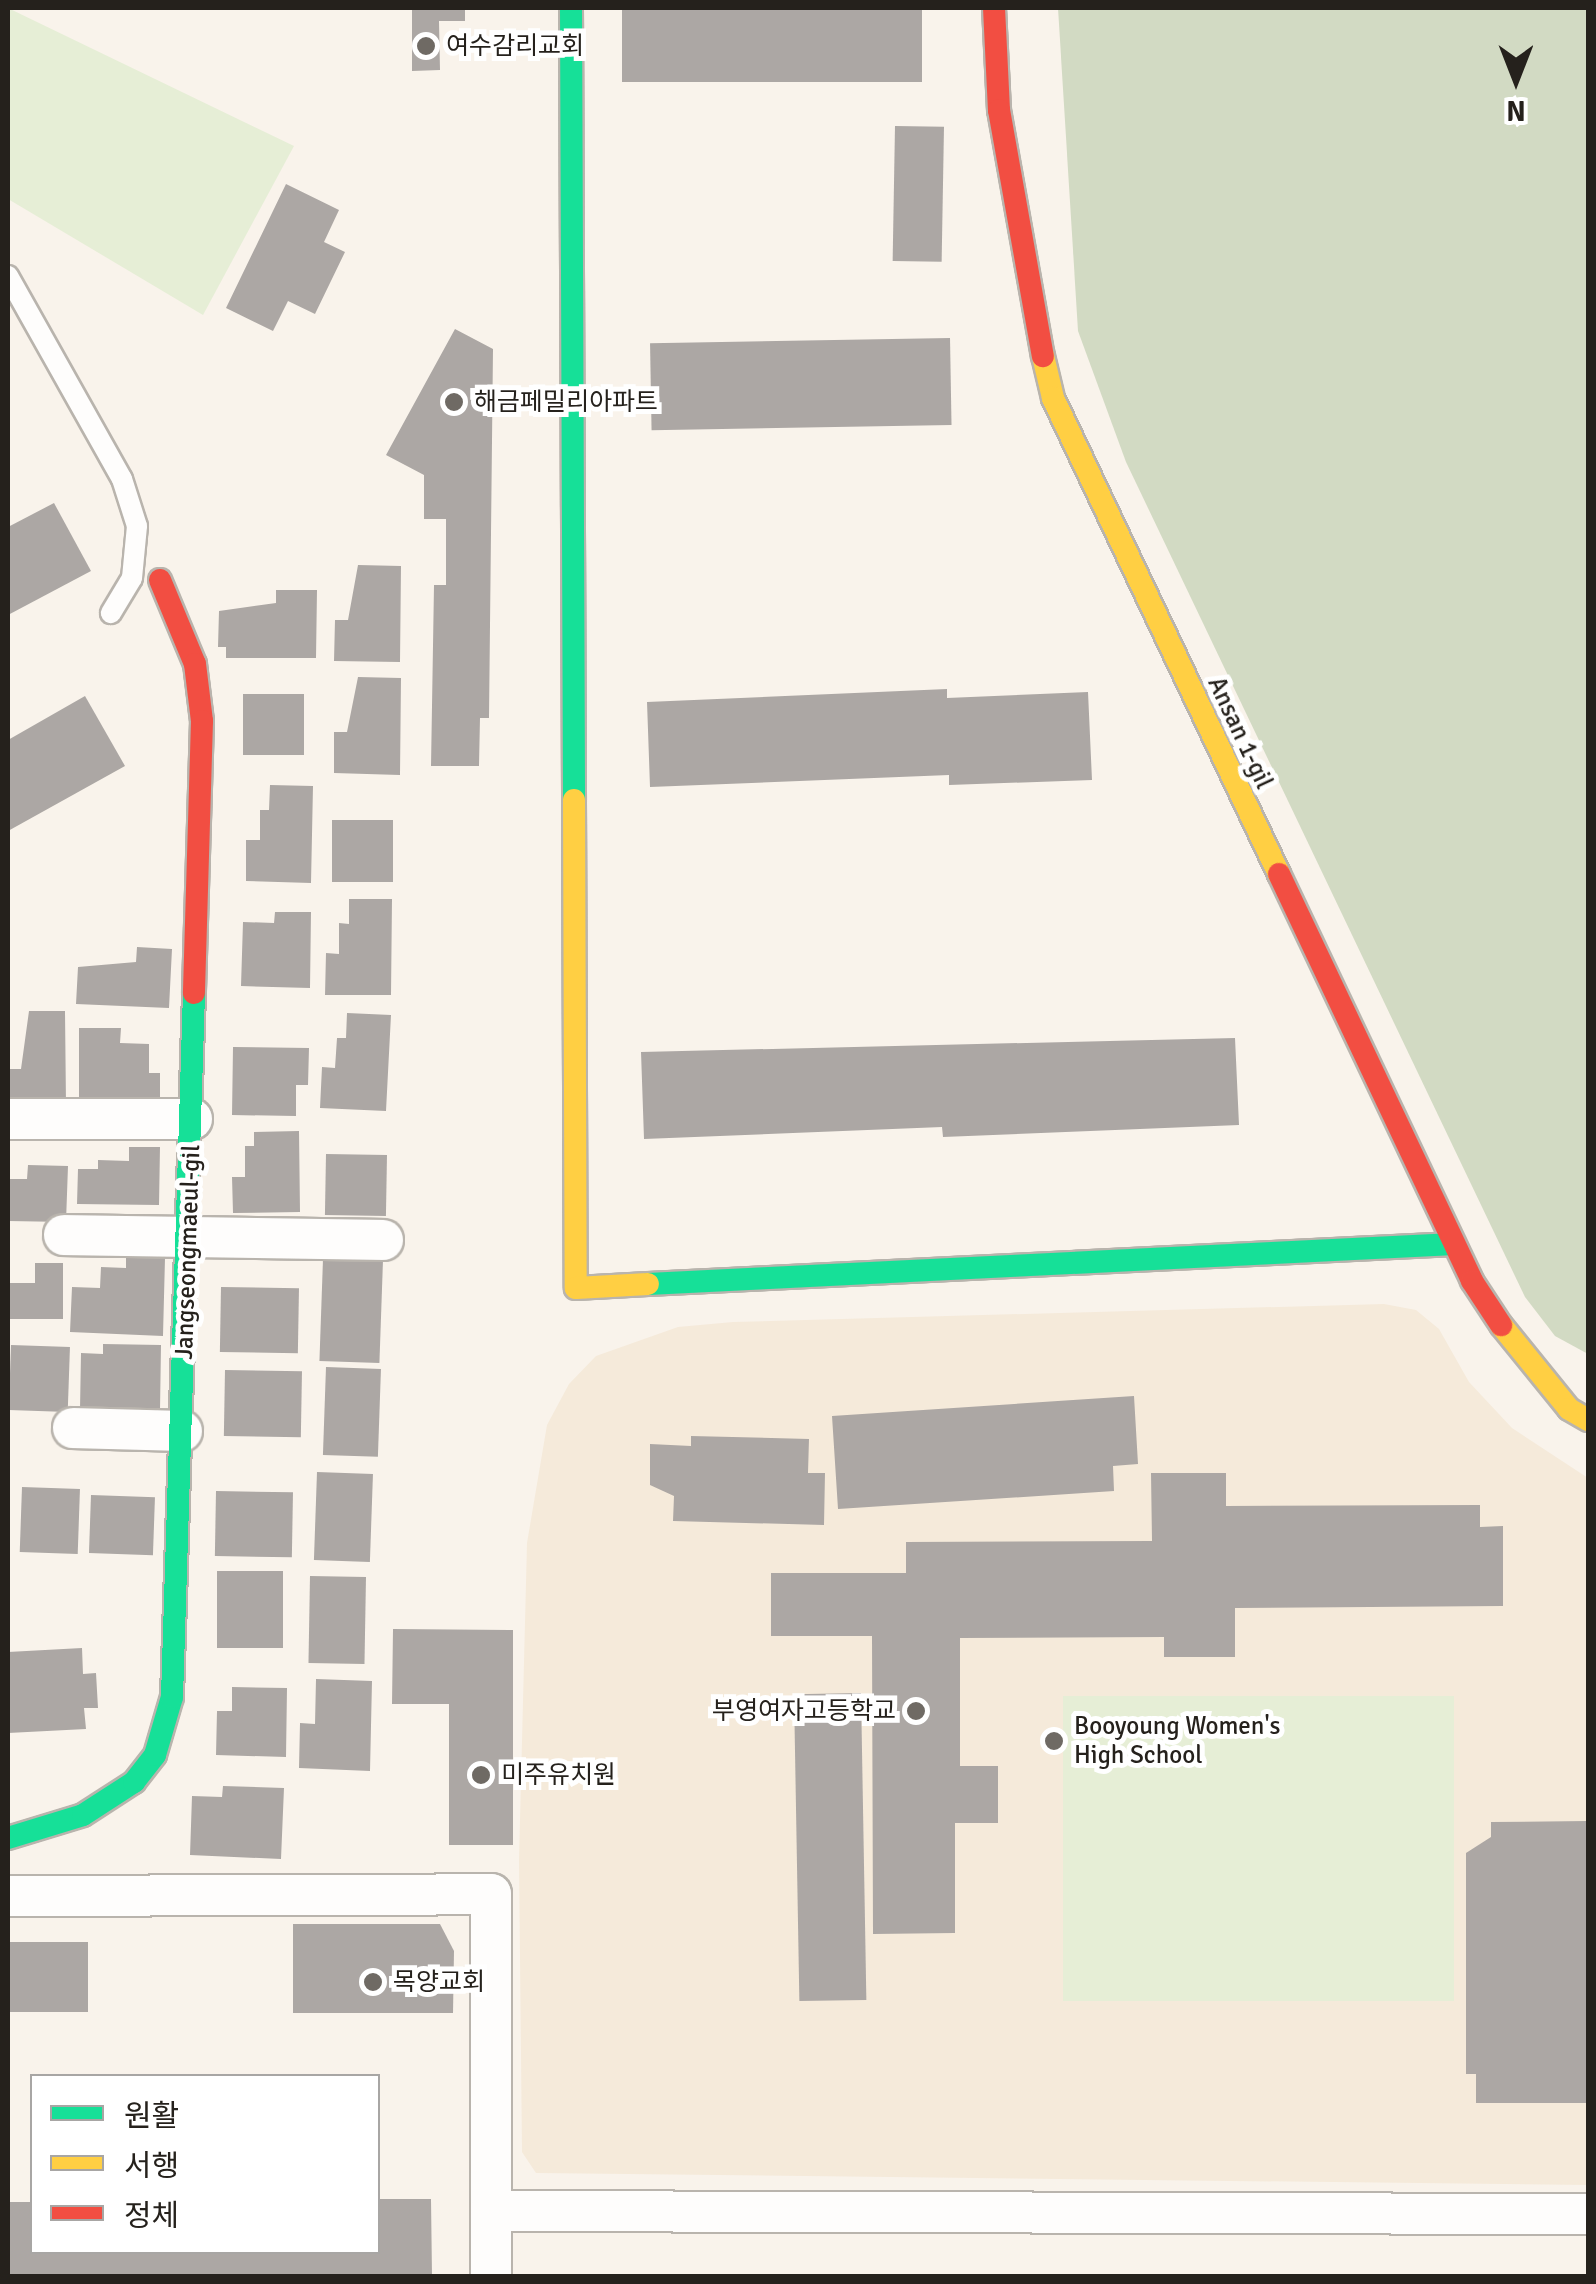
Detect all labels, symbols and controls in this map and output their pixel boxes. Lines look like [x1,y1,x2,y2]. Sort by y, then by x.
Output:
north arrow [1466,30,1566,130]
place label: 여수감리교회 [446,31,584,61]
marker: 여수감리교회 [415,35,437,57]
text: N [1506,93,1526,127]
place label: 해금페밀리아파트 [474,387,658,417]
marker: 해금페밀리아파트 [443,391,465,413]
street label: Ansan 1-gil [1201,672,1279,794]
street label: Jangseongmaeul-gil [169,1144,207,1360]
place label: 부영여자고등학교 [712,1696,896,1726]
marker: 부영여자고등학교 [905,1700,927,1722]
place label: Booyoung Women's High School [1074,1712,1281,1771]
marker: Booyoung Women's High School [1043,1730,1065,1752]
place label: 미주유치원 [501,1760,616,1790]
marker: 미주유치원 [470,1764,492,1786]
place label: 목양교회 [393,1967,485,1997]
marker: 목양교회 [362,1971,384,1993]
legend [30,2074,380,2254]
text: 원활 [124,2098,179,2135]
text: 서행 [124,2148,179,2185]
text: 정체 [124,2198,179,2235]

